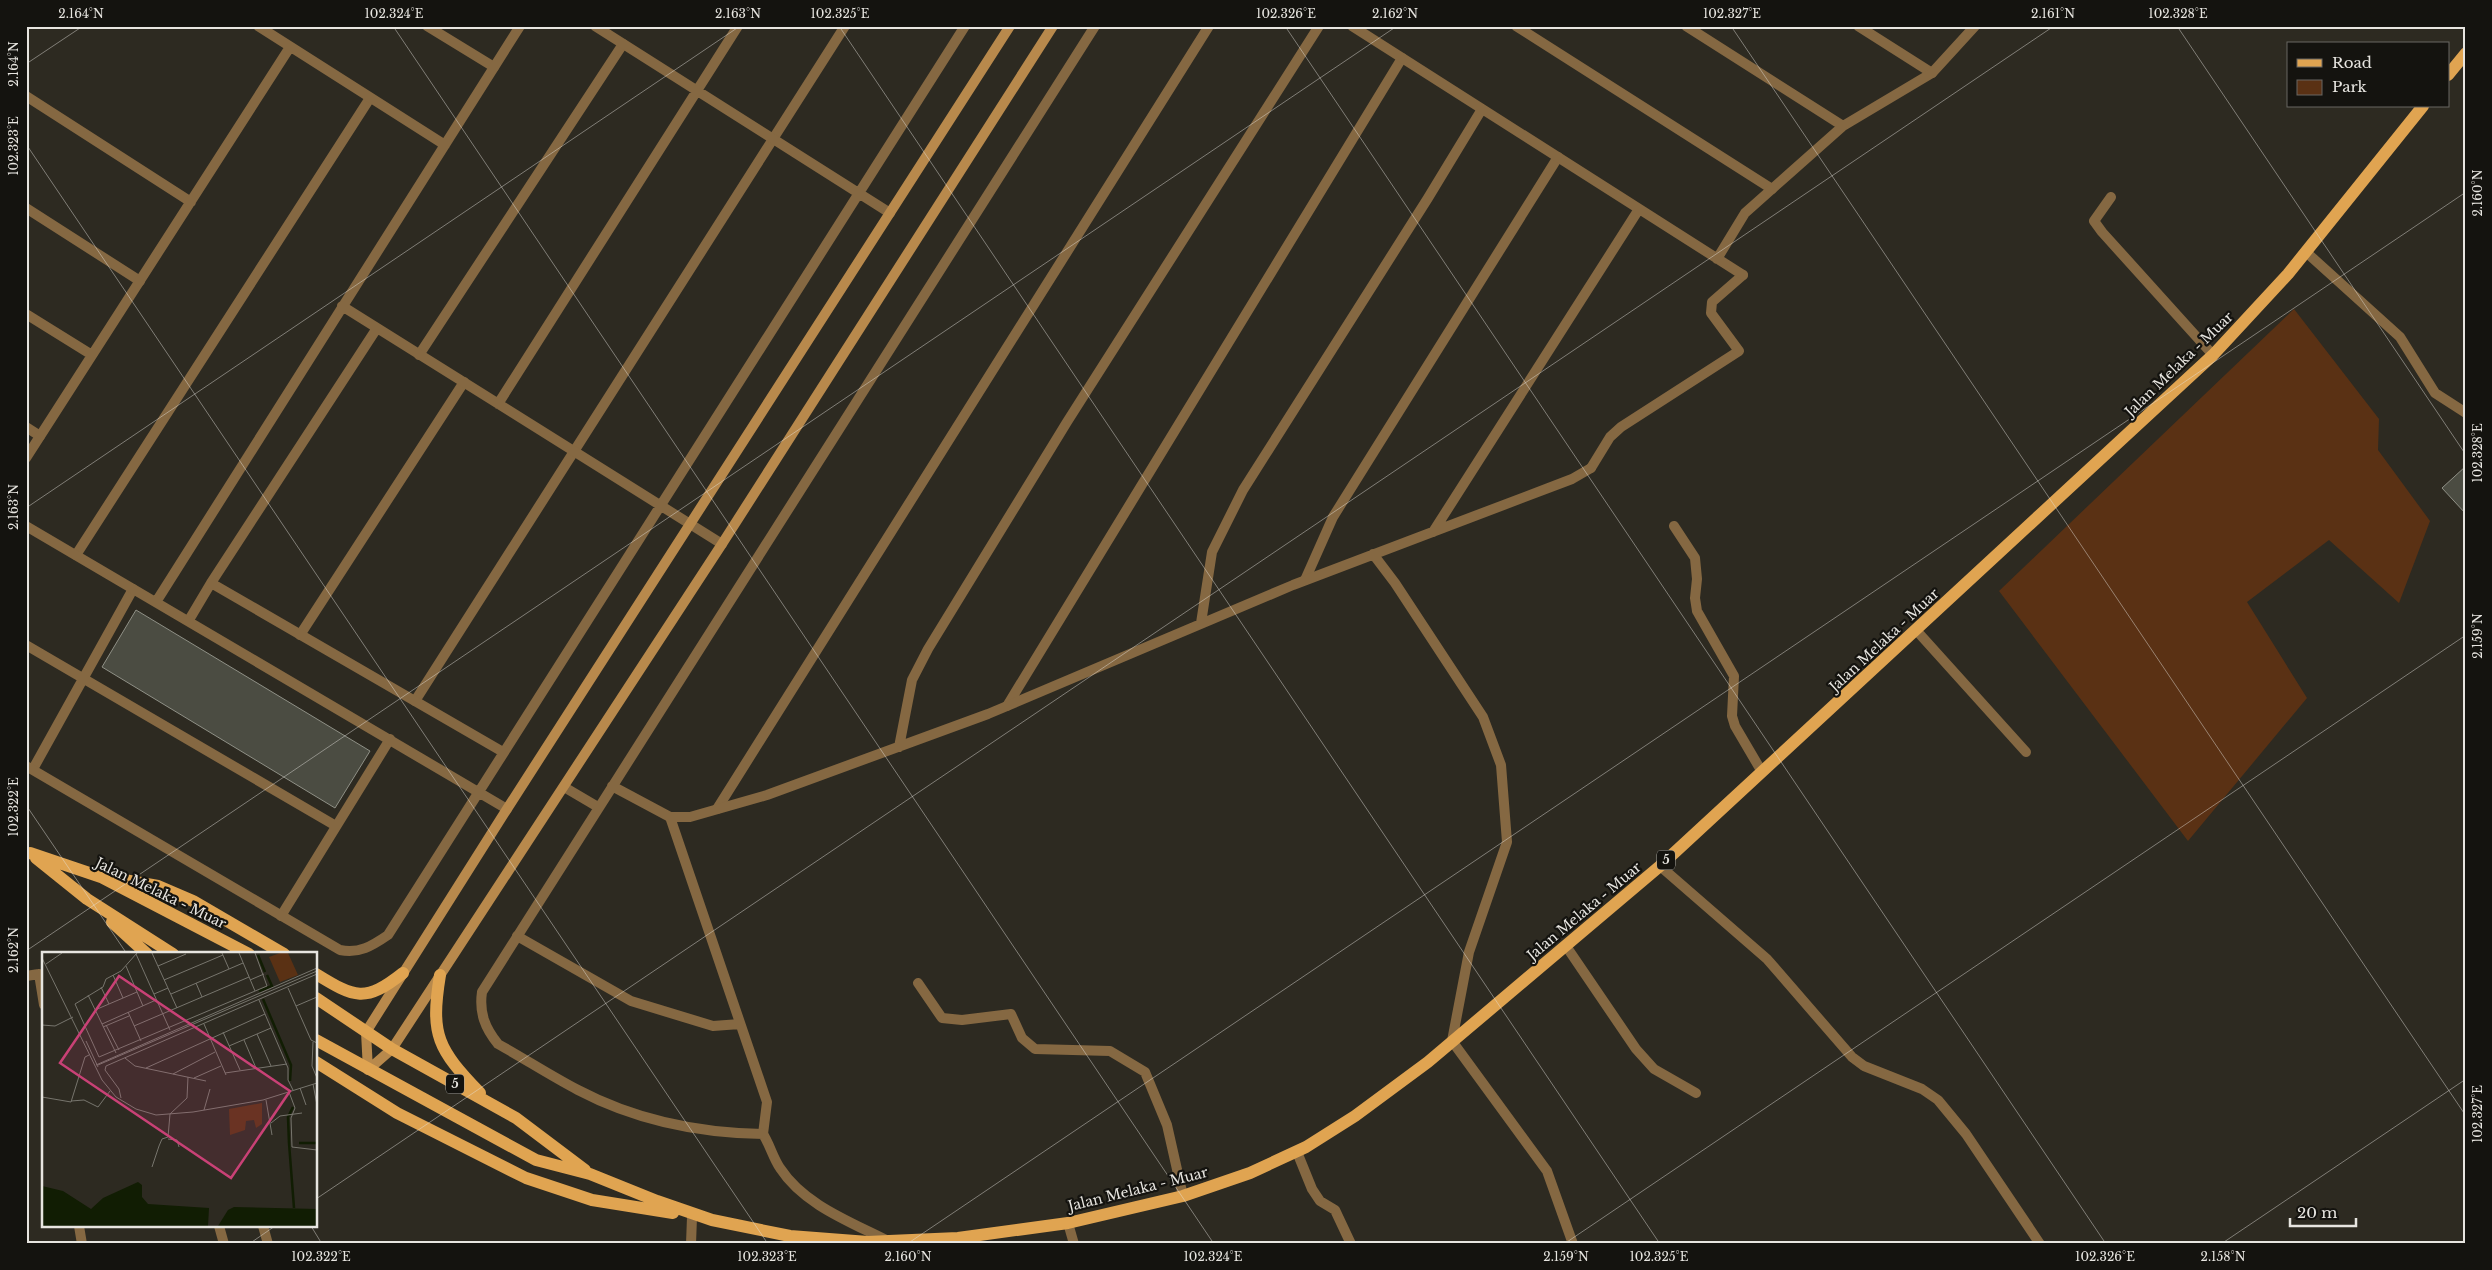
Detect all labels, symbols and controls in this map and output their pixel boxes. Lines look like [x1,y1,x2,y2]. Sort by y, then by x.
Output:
text: 2.164°N [58,6,104,21]
text: 102.324°E [365,6,424,21]
text: 2.163°N [715,6,761,21]
text: 102.325°E [811,6,870,21]
text: 102.326°E [1256,6,1316,21]
text: 2.162°N [1372,6,1418,21]
text: 102.327°E [1703,6,1761,21]
text: 2.161°N [2031,6,2075,21]
text: 102.328°E [2148,6,2208,21]
text: 2.164°N [6,41,21,87]
legend [2287,42,2450,108]
text: Road [2332,53,2372,72]
text: Park [2332,77,2368,96]
text: 102.323°E [6,116,21,176]
text: 2.160°N [2470,169,2485,217]
street label: Jalan Melaka - Muar [2120,307,2237,422]
text: 102.328°E [2470,423,2485,483]
text: 2.163°N [6,484,21,530]
street label: Jalan Melaka - Muar [1824,584,1943,697]
text: 2.159°N [2470,613,2485,659]
text: 102.322°E [6,777,21,837]
road number: 5 [1657,850,1675,870]
street label: Jalan Melaka - Muar [91,853,230,933]
street label: Jalan Melaka - Muar [1522,858,1645,965]
text: 2.162°N [6,927,21,973]
inset map [42,952,318,1228]
road number: 5 [446,1074,464,1094]
text: 102.327°E [2470,1085,2485,1143]
street label: Jalan Melaka - Muar [1064,1163,1210,1216]
scale bar [2290,1195,2356,1227]
text: 20 m [2297,1203,2337,1222]
text: 102.322°E [291,1249,351,1264]
text: 102.323°E [737,1249,797,1264]
text: 2.160°N [884,1249,932,1264]
text: 102.324°E [1184,1249,1243,1264]
text: 2.159°N [1543,1249,1589,1264]
text: 102.325°E [1630,1249,1689,1264]
text: 102.326°E [2075,1249,2135,1264]
text: 2.158°N [2201,1249,2246,1264]

